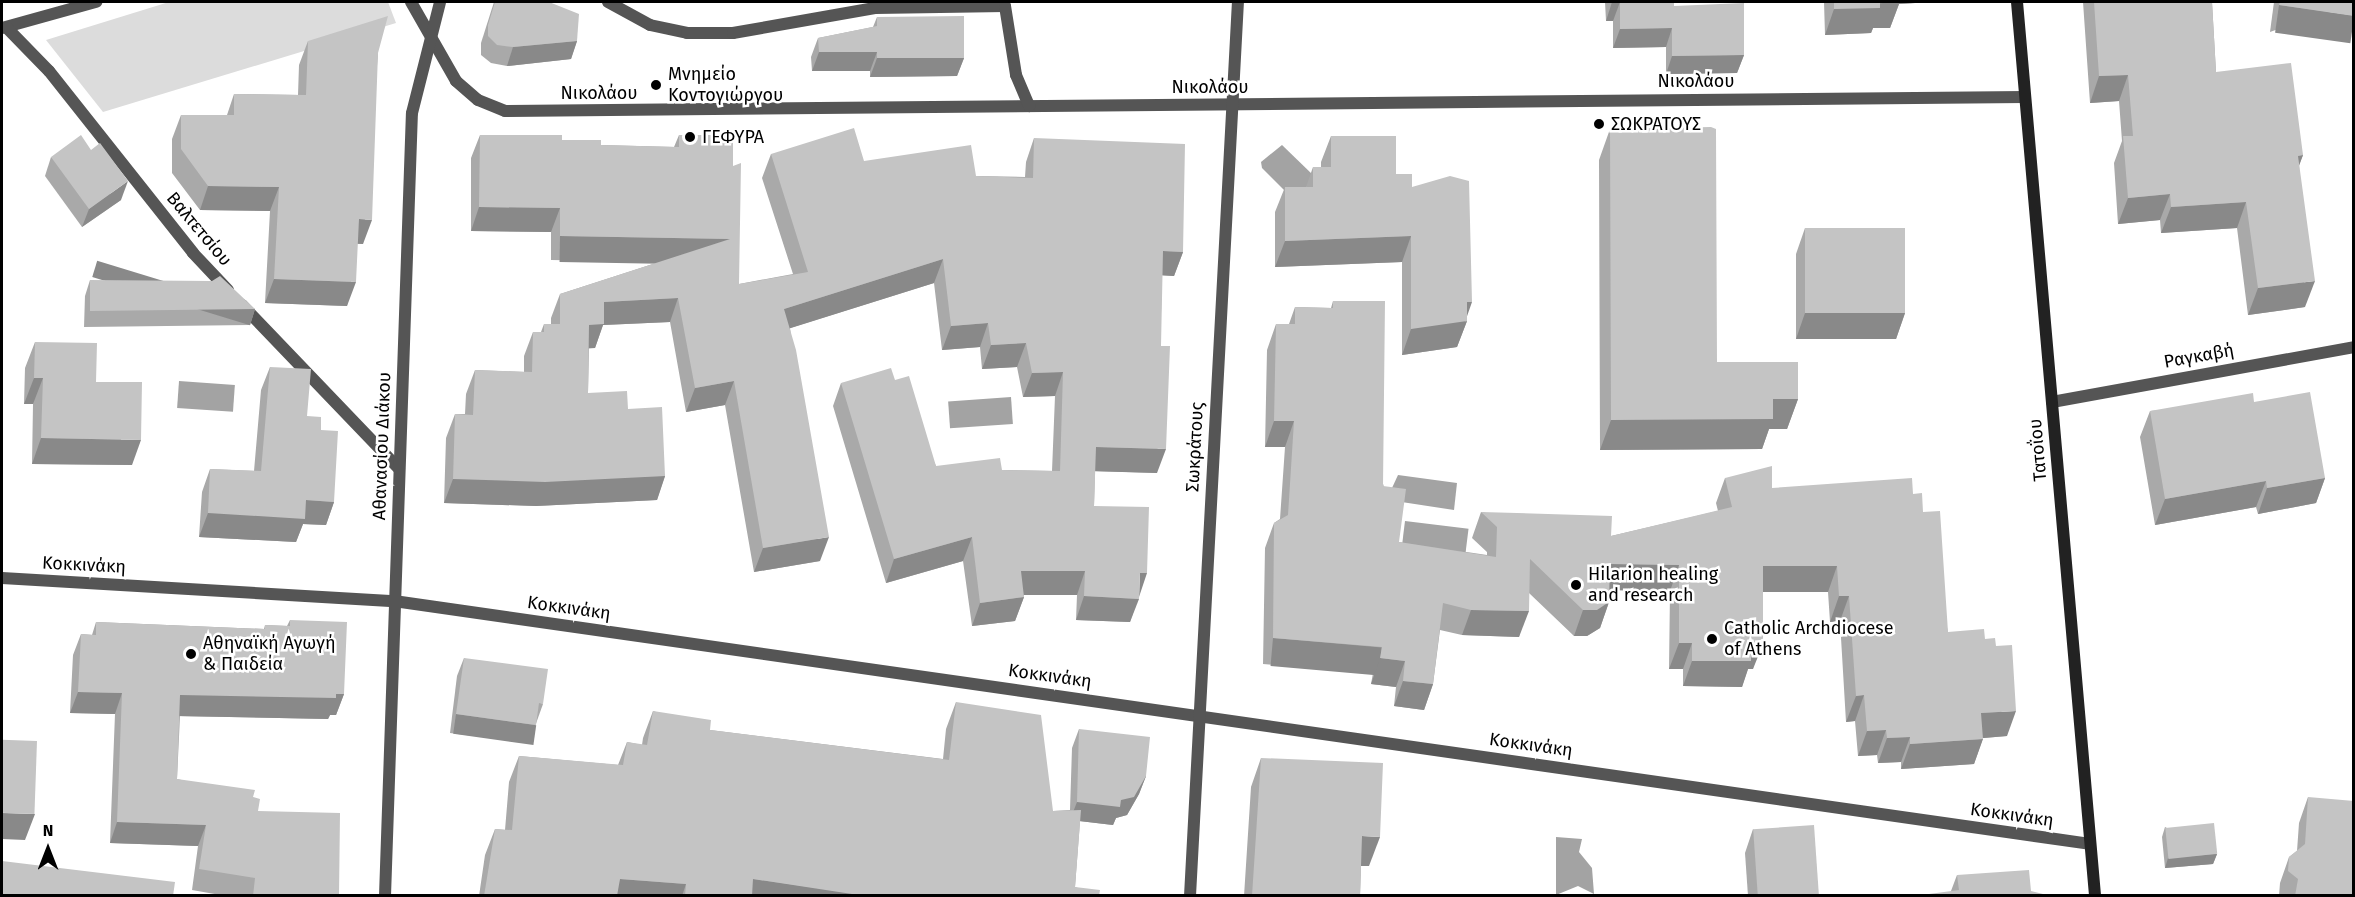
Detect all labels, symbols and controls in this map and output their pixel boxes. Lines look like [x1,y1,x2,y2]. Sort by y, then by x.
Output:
place label: Μνημείο Κοντογιώργου [668,64,783,106]
street label: Νικολάου [1658,70,1734,92]
street label: Νικολάου [1172,76,1248,98]
marker: Μνημείο Κοντογιώργου [649,78,663,92]
street label: Νικολάου [561,82,637,104]
place label: ΣΩΚΡΑΤΟΥΣ [1611,113,1701,135]
marker: ΣΩΚΡΑΤΟΥΣ [1592,117,1606,131]
place label: ΓΕΦΥΡΑ [702,126,764,148]
marker: ΓΕΦΥΡΑ [683,130,697,144]
street label: Βαλτετσίου [162,188,236,270]
street label: Ραγκαβή [2162,339,2236,373]
street label: Αθανασίου Διάκου [369,372,395,520]
street label: Σωκράτους [1182,402,1208,492]
street label: Τατοΐου [2025,418,2051,482]
street label: Κοκκινάκη [41,552,127,578]
place label: Hilarion healing and research [1588,564,1718,606]
marker: Hilarion healing and research [1569,578,1583,592]
street label: Κοκκινάκη [526,591,612,625]
place label: Catholic Archdiocese of Athens [1724,618,1893,660]
marker: Catholic Archdiocese of Athens [1705,632,1719,646]
place label: Αθηναϊκή Αγωγή & Παιδεία [203,633,336,676]
marker: Αθηναϊκή Αγωγή & Παιδεία [184,647,198,661]
street label: Κοκκινάκη [1007,659,1093,693]
street label: Κοκκινάκη [1488,728,1574,762]
street label: Κοκκινάκη [1969,798,2055,832]
north arrow [18,819,78,879]
text: N [43,821,53,840]

